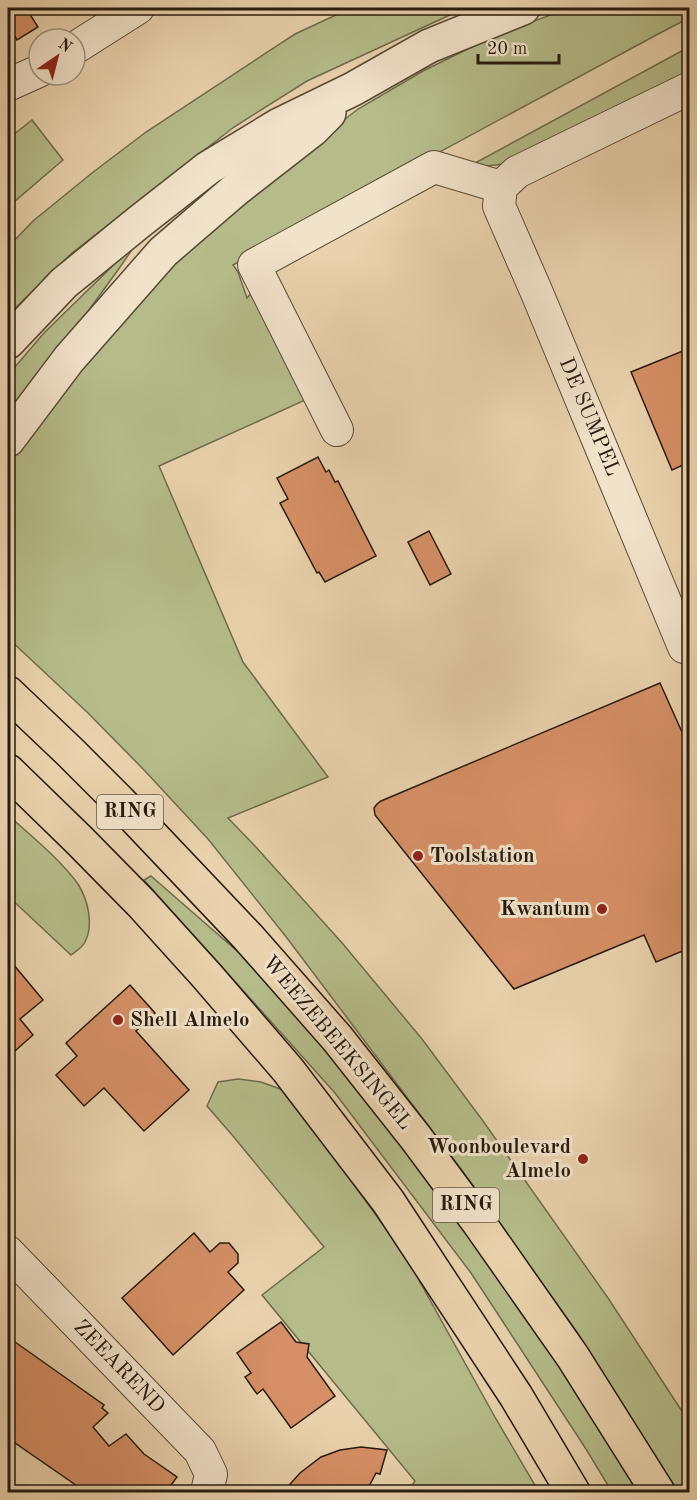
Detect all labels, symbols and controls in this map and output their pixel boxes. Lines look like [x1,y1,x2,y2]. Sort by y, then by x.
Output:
north arrow [27,27,87,87]
scale bar [478,27,559,65]
text: N [55,36,75,57]
text: 20 m [487,40,527,58]
street label: DE SUMPEL [555,355,623,479]
road number: RING [97,795,163,829]
place label: Toolstation [430,846,535,867]
marker: Toolstation [411,849,425,863]
place label: Kwantum [500,899,590,920]
marker: Kwantum [595,902,609,916]
street label: WEEZEBEEKSINGEL [258,952,416,1134]
place label: Shell Almelo [130,1010,250,1031]
marker: Shell Almelo [111,1013,125,1027]
place label: Woonboulevard Almelo [427,1137,571,1182]
marker: Woonboulevard Almelo [576,1152,590,1166]
road number: RING [433,1188,499,1222]
street label: ZEEAREND [69,1316,169,1418]

